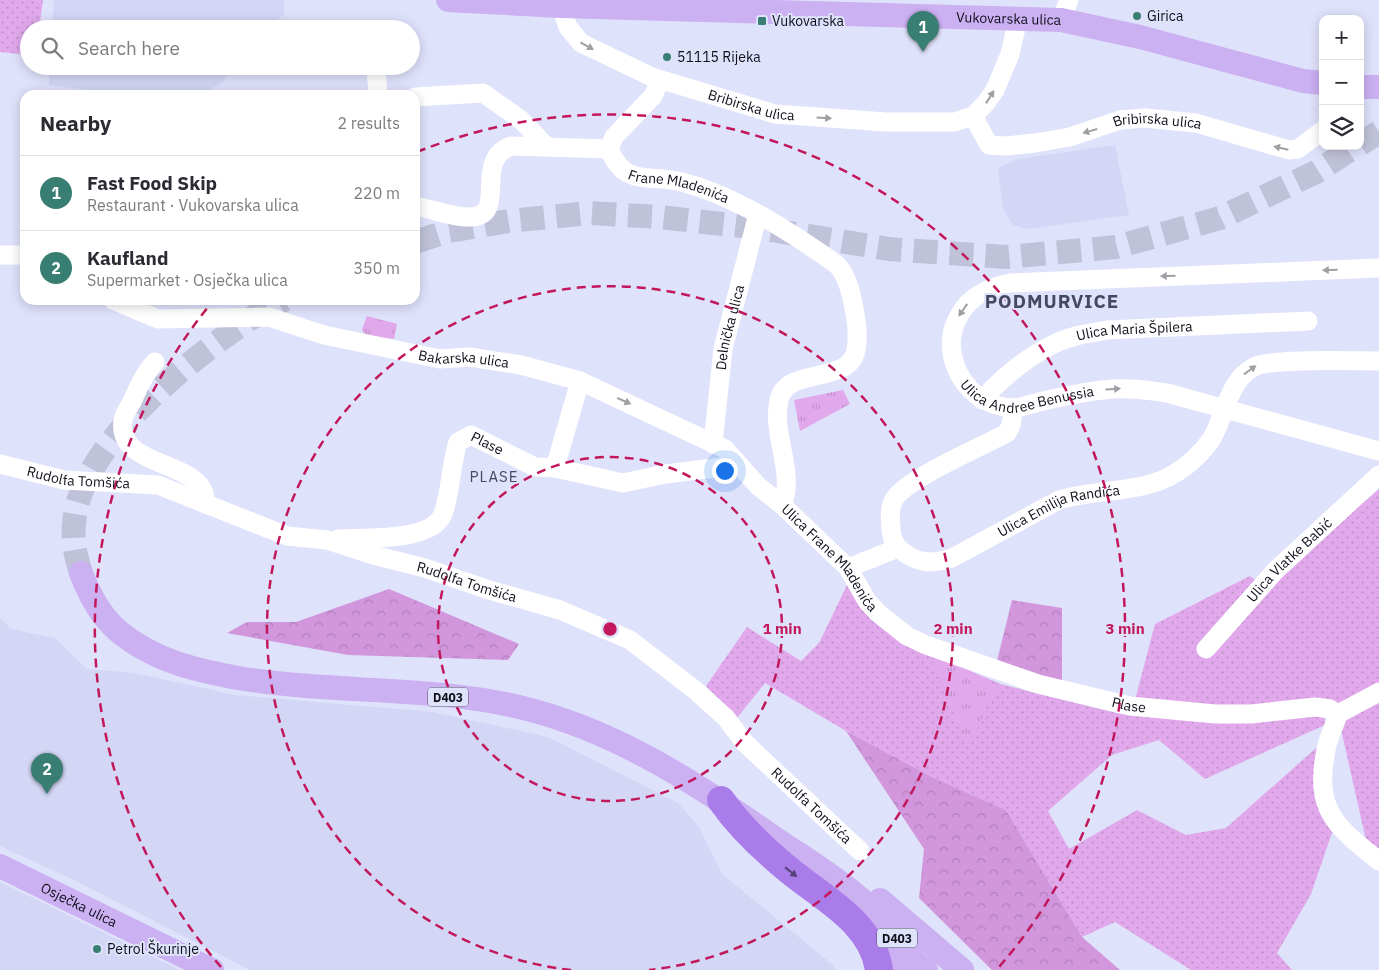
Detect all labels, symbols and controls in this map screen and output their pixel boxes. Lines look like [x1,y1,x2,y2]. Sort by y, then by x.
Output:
place label: Girica [1147,7,1184,25]
street label: Vukovarska ulica [956,8,1062,29]
marker: Girica [1131,10,1143,22]
pin: 1 [907,11,939,52]
place label: Vukovarska [772,12,845,30]
marker: Vukovarska [756,15,768,27]
map controls [1319,15,1364,150]
button: + [1319,15,1364,60]
search box [20,20,420,75]
icon: search [38,34,66,62]
text: Search here [78,36,180,60]
one-way arrow [580,41,593,50]
place label: 51115 Rijeka [677,48,761,66]
marker: 51115 Rijeka [661,51,673,63]
button: − [1319,60,1364,105]
street label: Bribirska ulica [706,85,796,124]
one-way arrow [986,90,995,103]
button: layers [1319,105,1364,150]
text: Nearby [40,109,111,137]
street label: Bribirska ulica [1110,109,1204,133]
text: 2 results [337,113,400,133]
one-way arrow [816,114,832,122]
one-way arrow [1082,128,1097,136]
one-way arrow [1274,144,1289,152]
street label: Frane Mladenića [626,165,732,207]
text: Fast Food Skip [87,171,217,195]
text: 1 [51,183,61,203]
text: 220 m [353,183,400,203]
text: Restaurant · Vukovarska ulica [87,195,299,215]
text: Kaufland [87,246,168,270]
text: 2 [51,258,61,278]
text: 350 m [353,258,400,278]
one-way arrow [1322,266,1338,274]
text: Supermarket · Osječka ulica [87,270,288,290]
one-way arrow [1160,272,1176,280]
street label: Delnička ulica [712,282,748,371]
district label: PODMURVICE [985,289,1119,313]
one-way arrow [958,303,968,317]
street label: Ulica Maria Špilera [1074,317,1193,345]
street label: Bakarska ulica [417,346,511,372]
one-way arrow [1243,365,1257,375]
street label: Ulica Andree Benussia [956,376,1096,417]
one-way arrow [1105,385,1121,393]
one-way arrow [617,397,631,405]
street label: Plase [468,427,507,459]
your location [712,458,738,484]
street label: Rudolfa Tomšića [25,462,131,493]
district label: PLASE [470,467,518,486]
street label: Ulica Emilija Randića [994,481,1122,541]
street label: Ulica Frane Mladenića [778,500,882,616]
street label: Ulica Vlatke Babić [1243,514,1336,606]
street label: Rudolfa Tomšića [415,557,519,606]
text: 1 min [762,619,802,638]
text: 2 min [933,619,973,638]
text: 3 min [1105,619,1145,638]
centre of rings [601,620,619,638]
road number: D403 [428,688,468,706]
street label: Plase [1110,693,1147,716]
pin: 2 [31,753,63,794]
street label: Rudolfa Tomšića [767,763,856,848]
one-way arrow [784,867,797,878]
street label: Osječka ulica [38,878,121,931]
road number: D403 [877,928,917,948]
place label: Petrol Škurinje [107,939,199,958]
marker: Petrol Škurinje [91,943,103,955]

